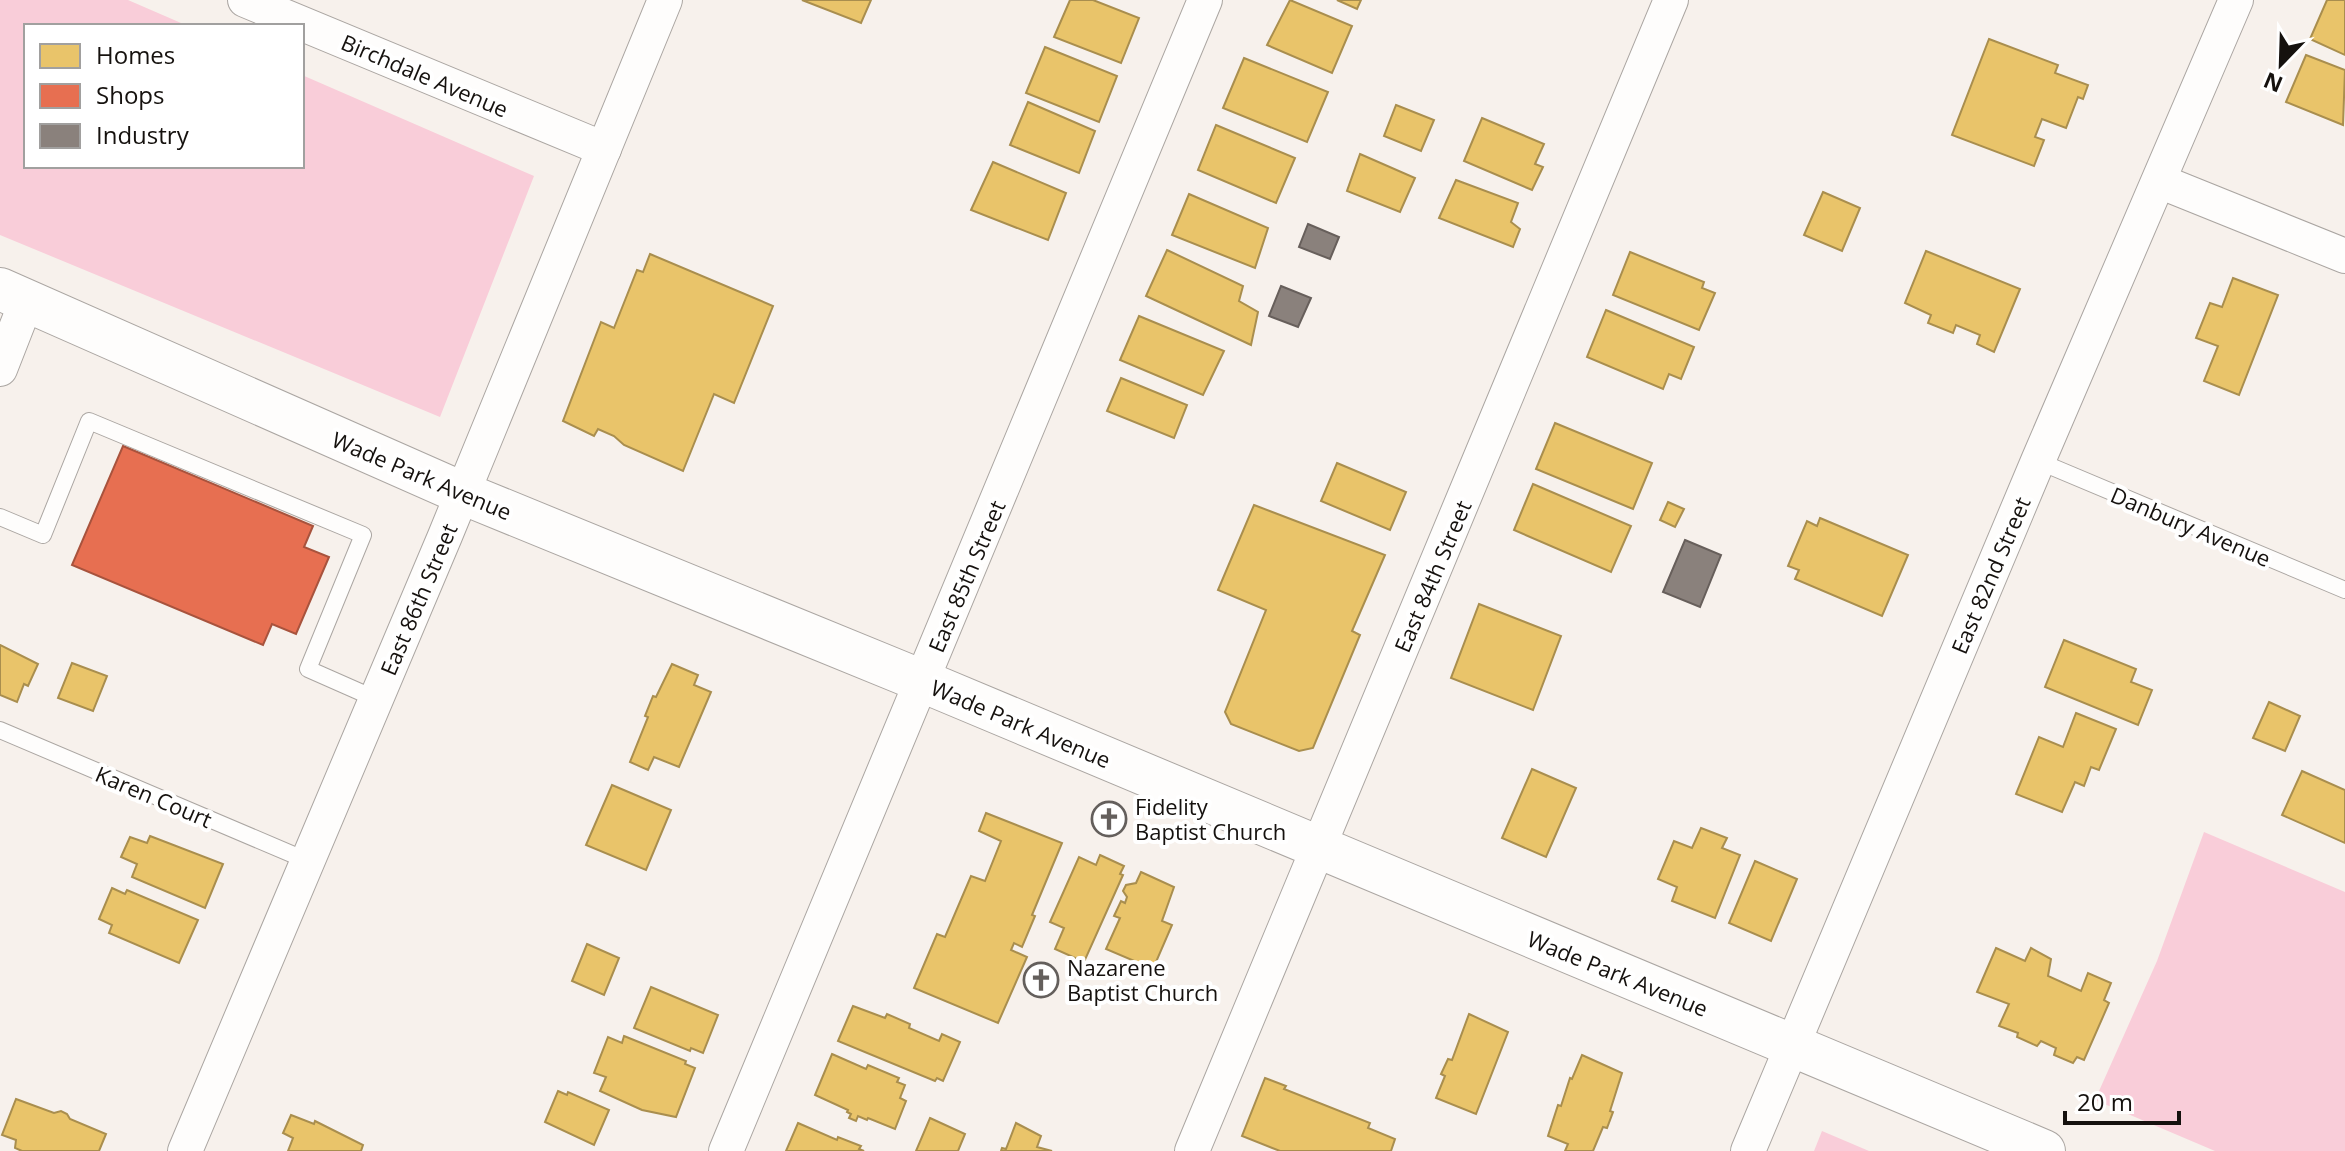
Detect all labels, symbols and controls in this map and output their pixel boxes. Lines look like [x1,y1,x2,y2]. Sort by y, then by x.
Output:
legend [24,24,304,168]
north arrow [2241,24,2321,104]
street label: Birchdale Avenue [337,26,513,124]
text: Homes [96,38,175,71]
text: N [2259,66,2287,101]
text: Shops [96,78,164,111]
text: Industry [96,118,190,151]
street label: Wade Park Avenue [328,424,516,526]
street label: Danbury Avenue [2106,479,2276,573]
street label: East 82nd Street [1943,492,2037,658]
street label: East 85th Street [921,495,1012,656]
street label: East 84th Street [1387,495,1478,656]
street label: East 86th Street [373,518,464,679]
street label: Wade Park Avenue [927,672,1115,774]
street label: Karen Court [91,758,217,834]
place label: Fidelity Baptist Church [1135,791,1286,846]
church icon: Fidelity Baptist Church [1090,800,1128,838]
street label: Wade Park Avenue [1523,923,1713,1023]
place label: Nazarene Baptist Church [1067,952,1218,1007]
church icon: Nazarene Baptist Church [1022,961,1060,999]
scale bar [2065,1075,2179,1125]
text: 20 m [2077,1085,2133,1118]

